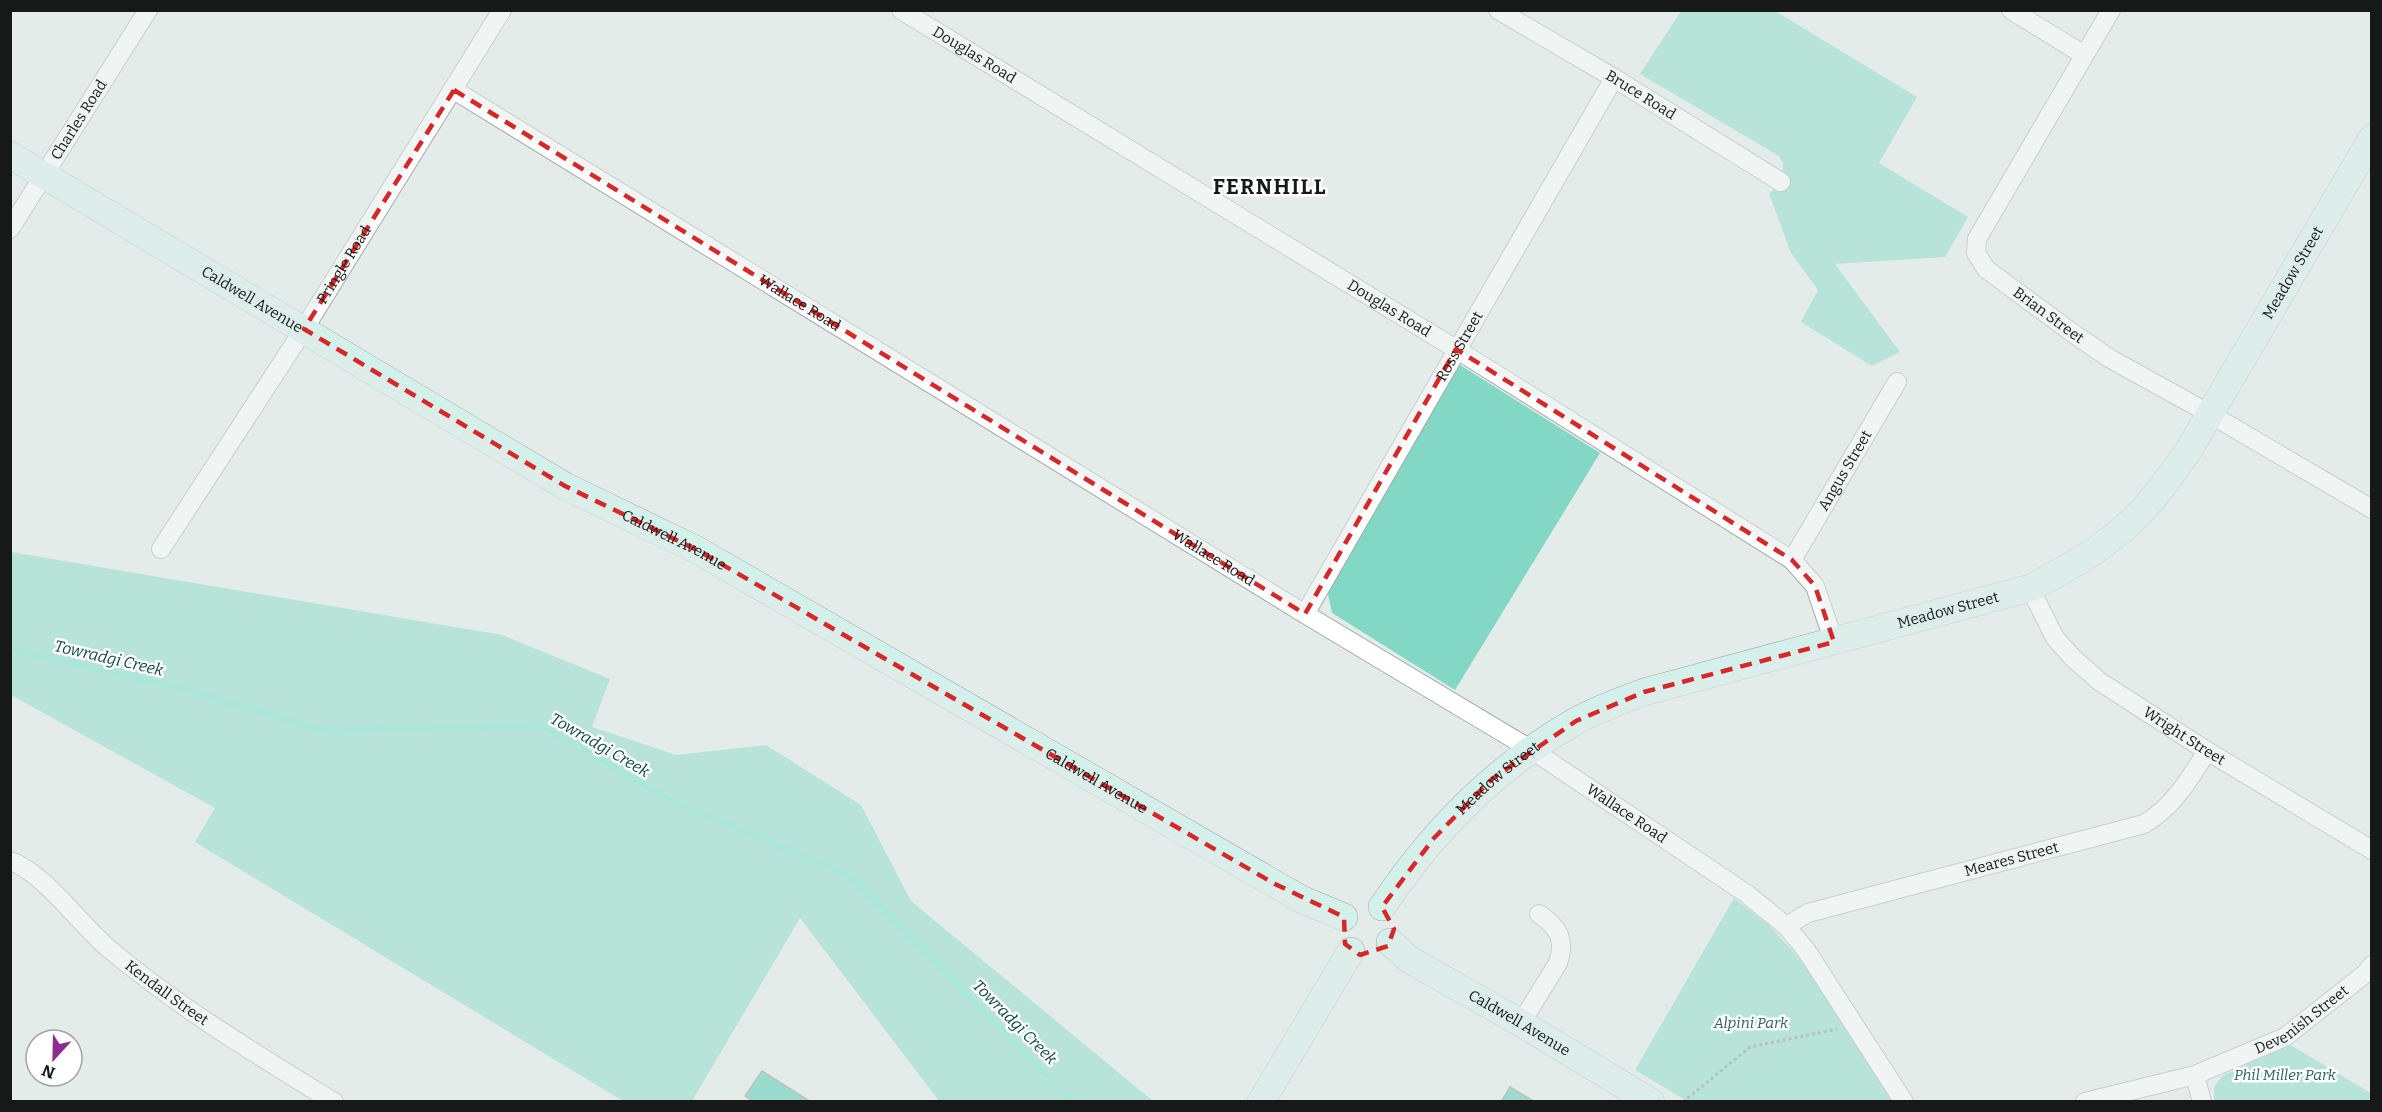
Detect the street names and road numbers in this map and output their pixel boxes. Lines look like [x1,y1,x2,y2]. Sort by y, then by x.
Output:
street label: Douglas Road [929,22,1020,87]
street label: Bruce Road [1602,66,1679,123]
street label: Charles Road [47,76,111,163]
street label: Pringle Road [313,222,375,307]
street label: Meadow Street [2259,223,2327,322]
street label: Caldwell Avenue [198,262,306,337]
street label: Wallace Road [755,271,844,335]
street label: Douglas Road [1344,276,1434,341]
street label: Brian Street [2010,283,2088,347]
street label: Ross Street [1432,308,1487,385]
street label: Angus Street [1814,427,1876,514]
street label: Caldwell Avenue [619,506,730,574]
street label: Wallace Road [1169,526,1258,590]
street label: Meadow Street [1895,588,2001,632]
street label: Wright Street [2140,703,2229,769]
street label: Meadow Street [1452,737,1544,819]
street label: Caldwell Avenue [1042,744,1151,817]
street label: Wallace Road [1583,780,1670,847]
street label: Meares Street [1962,838,2061,880]
street label: Kendall Street [121,957,212,1029]
street label: Devenish Street [2252,981,2352,1058]
street label: Caldwell Avenue [1465,986,1573,1060]

